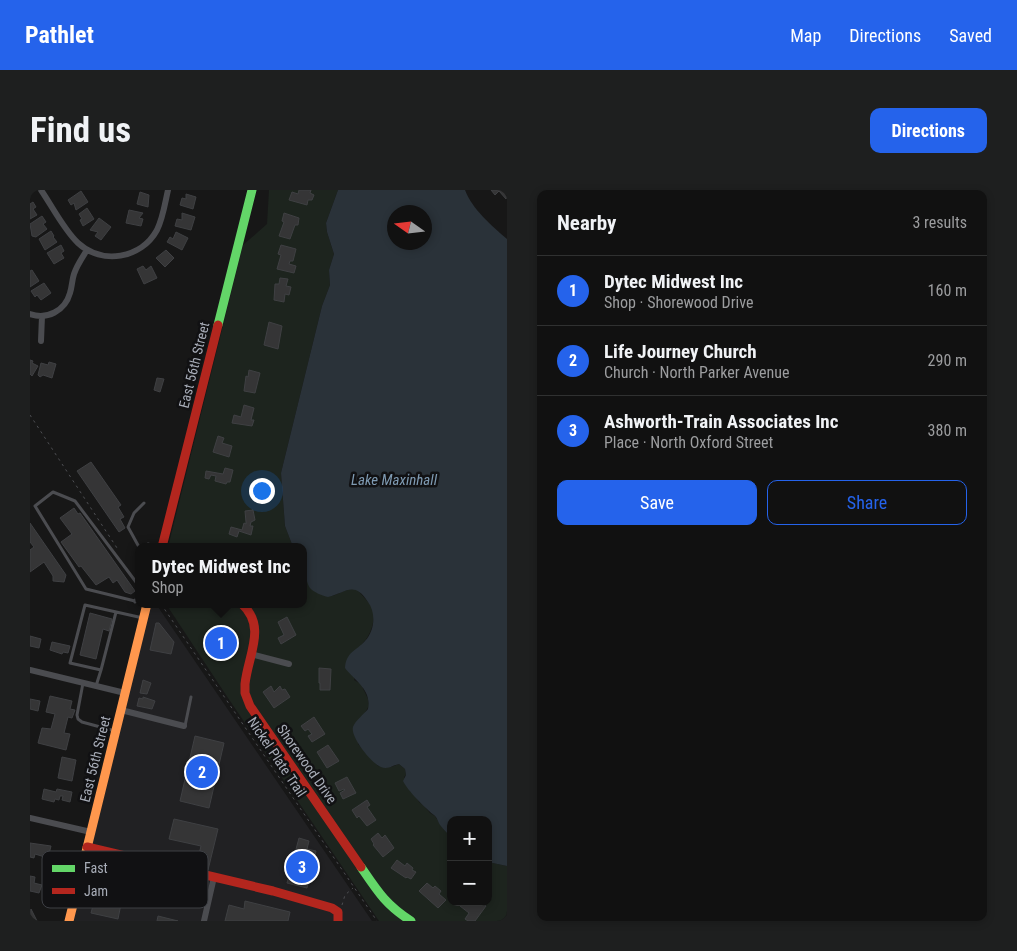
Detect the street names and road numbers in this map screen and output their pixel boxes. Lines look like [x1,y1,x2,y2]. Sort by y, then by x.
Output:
street label: East 56th Street [176,320,212,410]
street label: East 56th Street [77,714,113,804]
street label: Nickel Plate Trail [244,714,310,800]
street label: Shorewood Drive [274,721,340,807]

